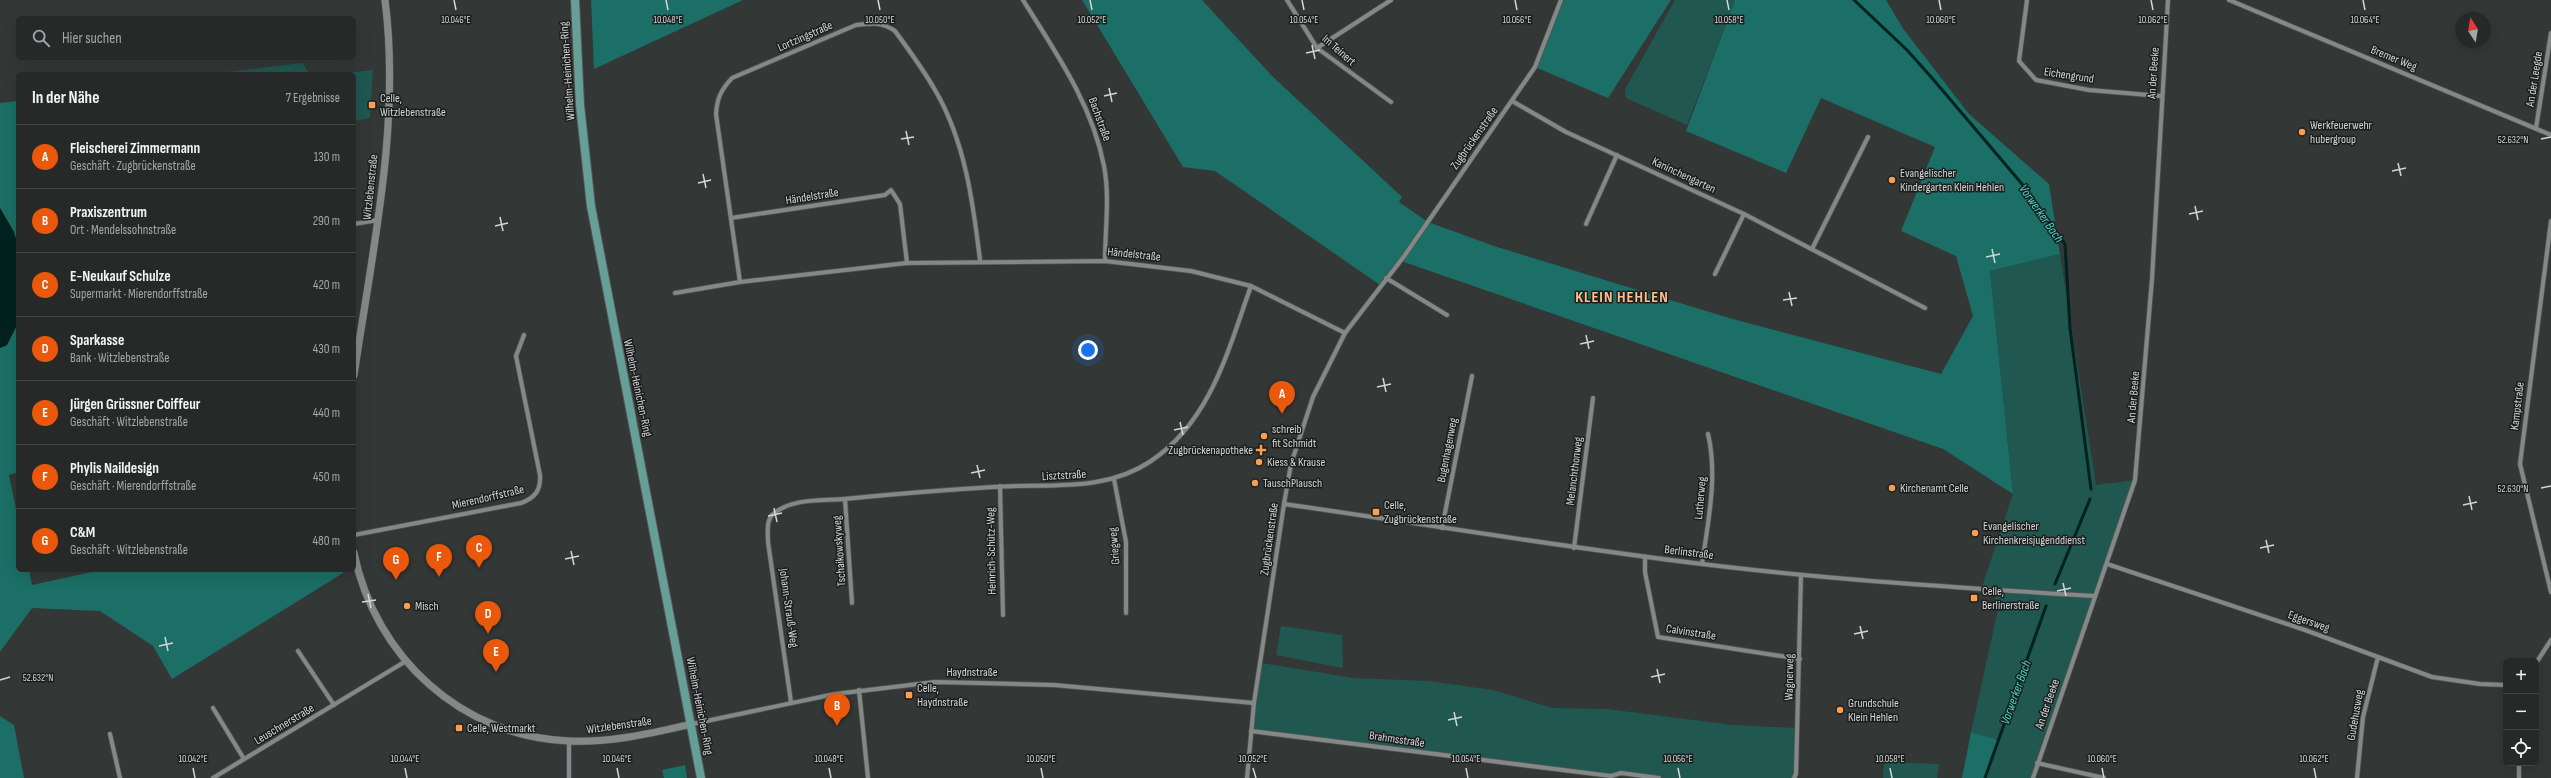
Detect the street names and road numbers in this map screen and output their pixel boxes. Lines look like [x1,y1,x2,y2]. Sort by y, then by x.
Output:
street label: Lortzingstraße [775,18,835,55]
street label: Wilhelm-Heinichen-Ring [557,21,578,121]
street label: Im Teinert [1319,31,1359,70]
street label: Bremer Weg [2369,42,2419,75]
street label: An der Beeke [2144,47,2163,100]
street label: An der Leegde [2523,50,2546,109]
street label: Eichengrund [2043,64,2095,87]
street label: Bachstraße [1085,95,1114,143]
street label: Zugbrückenstraße [1447,104,1502,172]
street label: Witzlebenstraße [360,153,381,221]
street label: Kaninchengarten [1649,154,1718,197]
street label: Händelstraße [784,185,840,208]
street label: Händelstraße [1106,244,1162,265]
street label: Wilhelm-Heinichen-Ring [620,338,655,438]
street label: An der Beeke [2124,370,2143,424]
street label: Kampstraße [2507,381,2528,431]
street label: Bugenhagenweg [1434,416,1461,484]
street label: Melanchthonweg [1563,436,1586,506]
street label: Lisztstraße [1041,467,1087,484]
street label: Lutherweg [1691,476,1710,520]
street label: Mierendorffstraße [451,482,526,513]
street label: Zugbrückenstraße [1257,502,1282,576]
street label: Heinrich-Schütz-Weg [983,507,1000,595]
street label: Tschaikowskyweg [830,515,849,587]
street label: Griegweg [1105,526,1124,565]
street label: Berlinstraße [1664,542,1714,563]
street label: Johann-Strauß-Weg [775,567,802,649]
street label: Eggersweg [2286,607,2332,636]
street label: Calvinstraße [1665,621,1717,644]
street label: Wagnerweg [1782,653,1797,701]
street label: Wilhelm-Heinichen-Ring [683,656,716,756]
street label: Haydnstraße [946,665,998,680]
street label: An der Beeke [2032,677,2063,732]
street label: Gudehusweg [2344,688,2367,742]
street label: Leuschnerstraße [252,701,317,748]
street label: Witzlebenstraße [585,713,653,738]
street label: Brahmsstraße [1368,728,1426,751]

